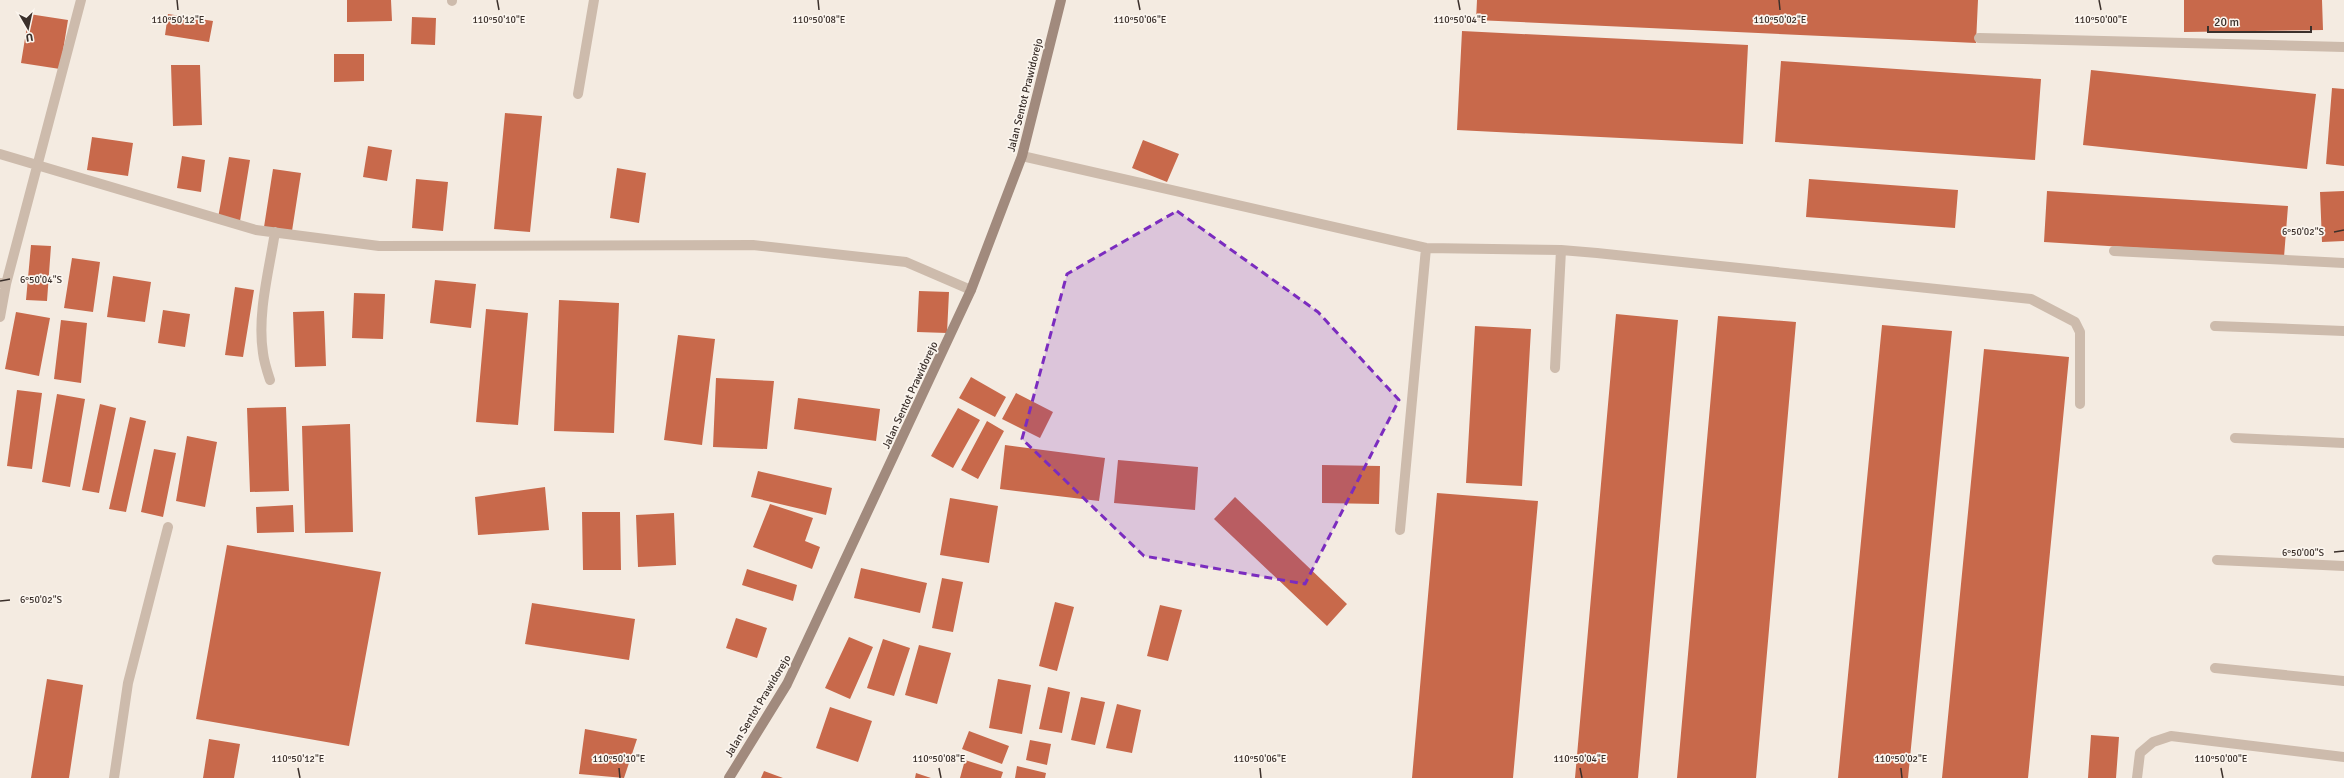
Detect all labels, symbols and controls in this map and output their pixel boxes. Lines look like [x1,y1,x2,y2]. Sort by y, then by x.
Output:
north arrow [8,8,48,48]
scale bar [2208,8,2311,34]
text: 110°50'12"E [151,14,205,26]
text: 110°50'10"E [472,14,526,26]
text: 110°50'08"E [792,14,846,26]
text: 110°50'06"E [1113,14,1167,26]
text: 110°50'04"E [1433,14,1487,26]
text: 110°50'02"E [1753,14,1807,26]
text: 110°50'00"E [2074,14,2128,26]
text: 20 m [2214,15,2239,30]
text: U [25,30,34,44]
street label: Jalan Sentot Prawidorejo [1005,36,1046,153]
text: 6°50'02"S [2282,226,2325,238]
text: 6°50'04"S [20,274,63,286]
street label: Jalan Sentot Prawidorejo [879,339,941,451]
text: 6°50'00"S [2282,547,2325,559]
text: 6°50'02"S [20,594,63,606]
street label: Jalan Sentot Prawidorejo [722,652,794,759]
text: 110°50'12"E [271,753,325,765]
text: 110°50'10"E [592,753,646,765]
text: 110°50'08"E [912,753,966,765]
text: 110°50'06"E [1233,753,1287,765]
text: 110°50'04"E [1553,753,1607,765]
text: 110°50'02"E [1874,753,1928,765]
text: 110°50'00"E [2194,753,2248,765]

